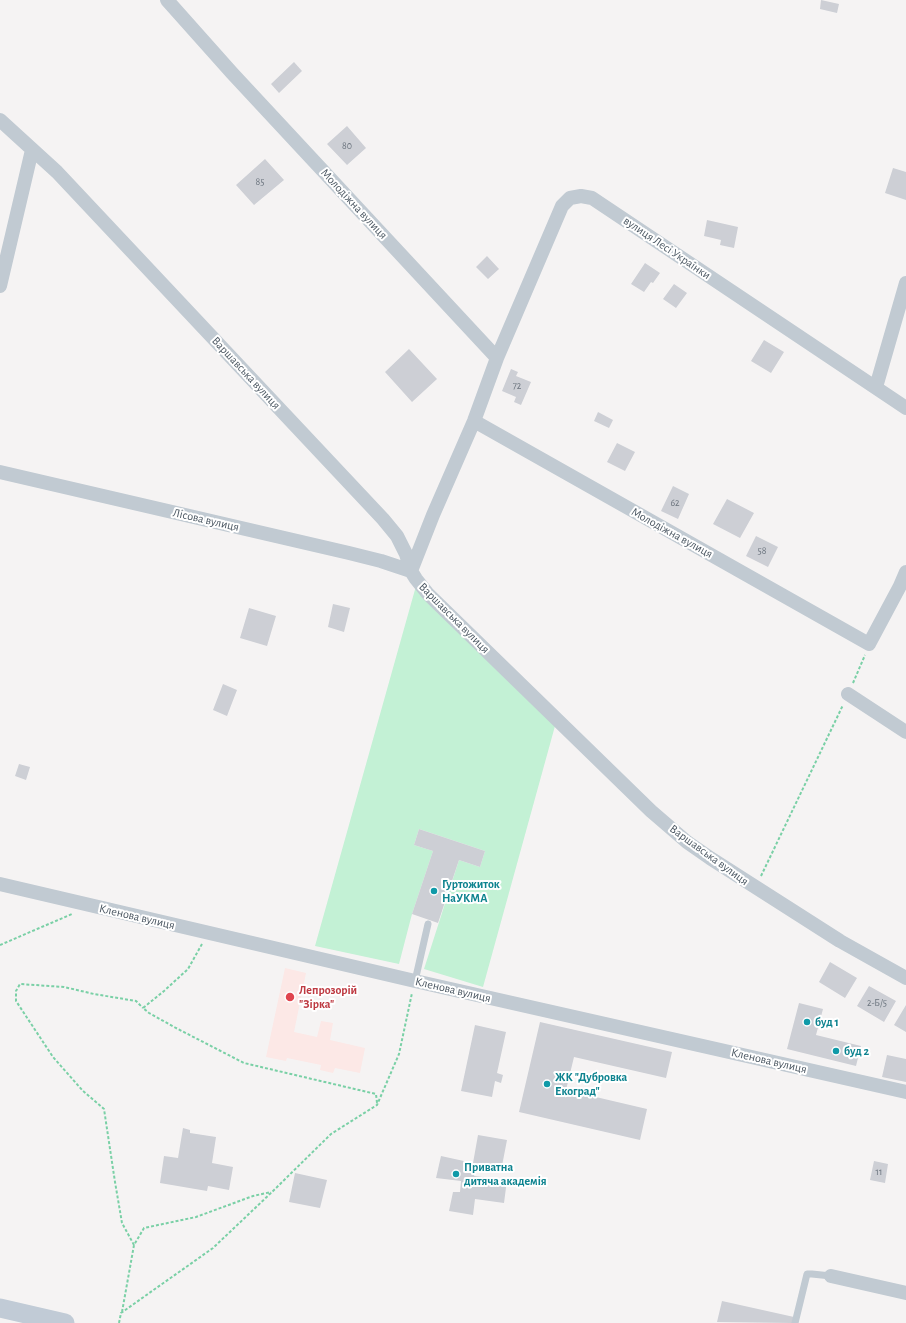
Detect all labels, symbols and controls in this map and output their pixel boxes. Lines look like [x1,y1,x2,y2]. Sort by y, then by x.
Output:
house number: 80 [342,140,352,152]
street label: Молодіжна вулиця [318,166,390,242]
house number: 85 [256,176,264,188]
street label: вулиця Лесі Українки [621,213,713,283]
street label: Варшавська вулиця [209,334,283,412]
house number: 72 [513,380,521,392]
house number: 62 [670,497,680,509]
street label: Лісова вулиця [171,505,241,535]
street label: Молодіжна вулиця [629,505,715,561]
house number: 58 [758,545,766,557]
street label: Варшавська вулиця [416,580,492,656]
street label: Варшавська вулиця [667,821,751,889]
place label: Гуртожиток НаУКМА [442,877,500,905]
marker: Гуртожиток НаУКМА [429,886,439,896]
street label: Кленова вулиця [98,901,176,933]
street label: Кленова вулиця [414,974,492,1006]
place label: Лепрозорій "Зірка" [299,983,357,1011]
marker: Лепрозорій "Зірка" [284,991,296,1003]
house number: 2-Б/5 [867,997,887,1009]
place label: буд 1 [815,1015,839,1029]
marker: буд 1 [802,1017,812,1027]
place label: буд 2 [844,1044,869,1058]
street label: Кленова вулиця [730,1045,808,1077]
marker: буд 2 [831,1046,841,1056]
place label: ЖК "Дубровка Екоград" [555,1070,627,1098]
marker: ЖК "Дубровка Екоград" [542,1079,552,1089]
place label: Приватна дитяча академiя [464,1160,547,1188]
house number: 11 [876,1166,882,1178]
marker: Приватна дитяча академiя [451,1169,461,1179]

